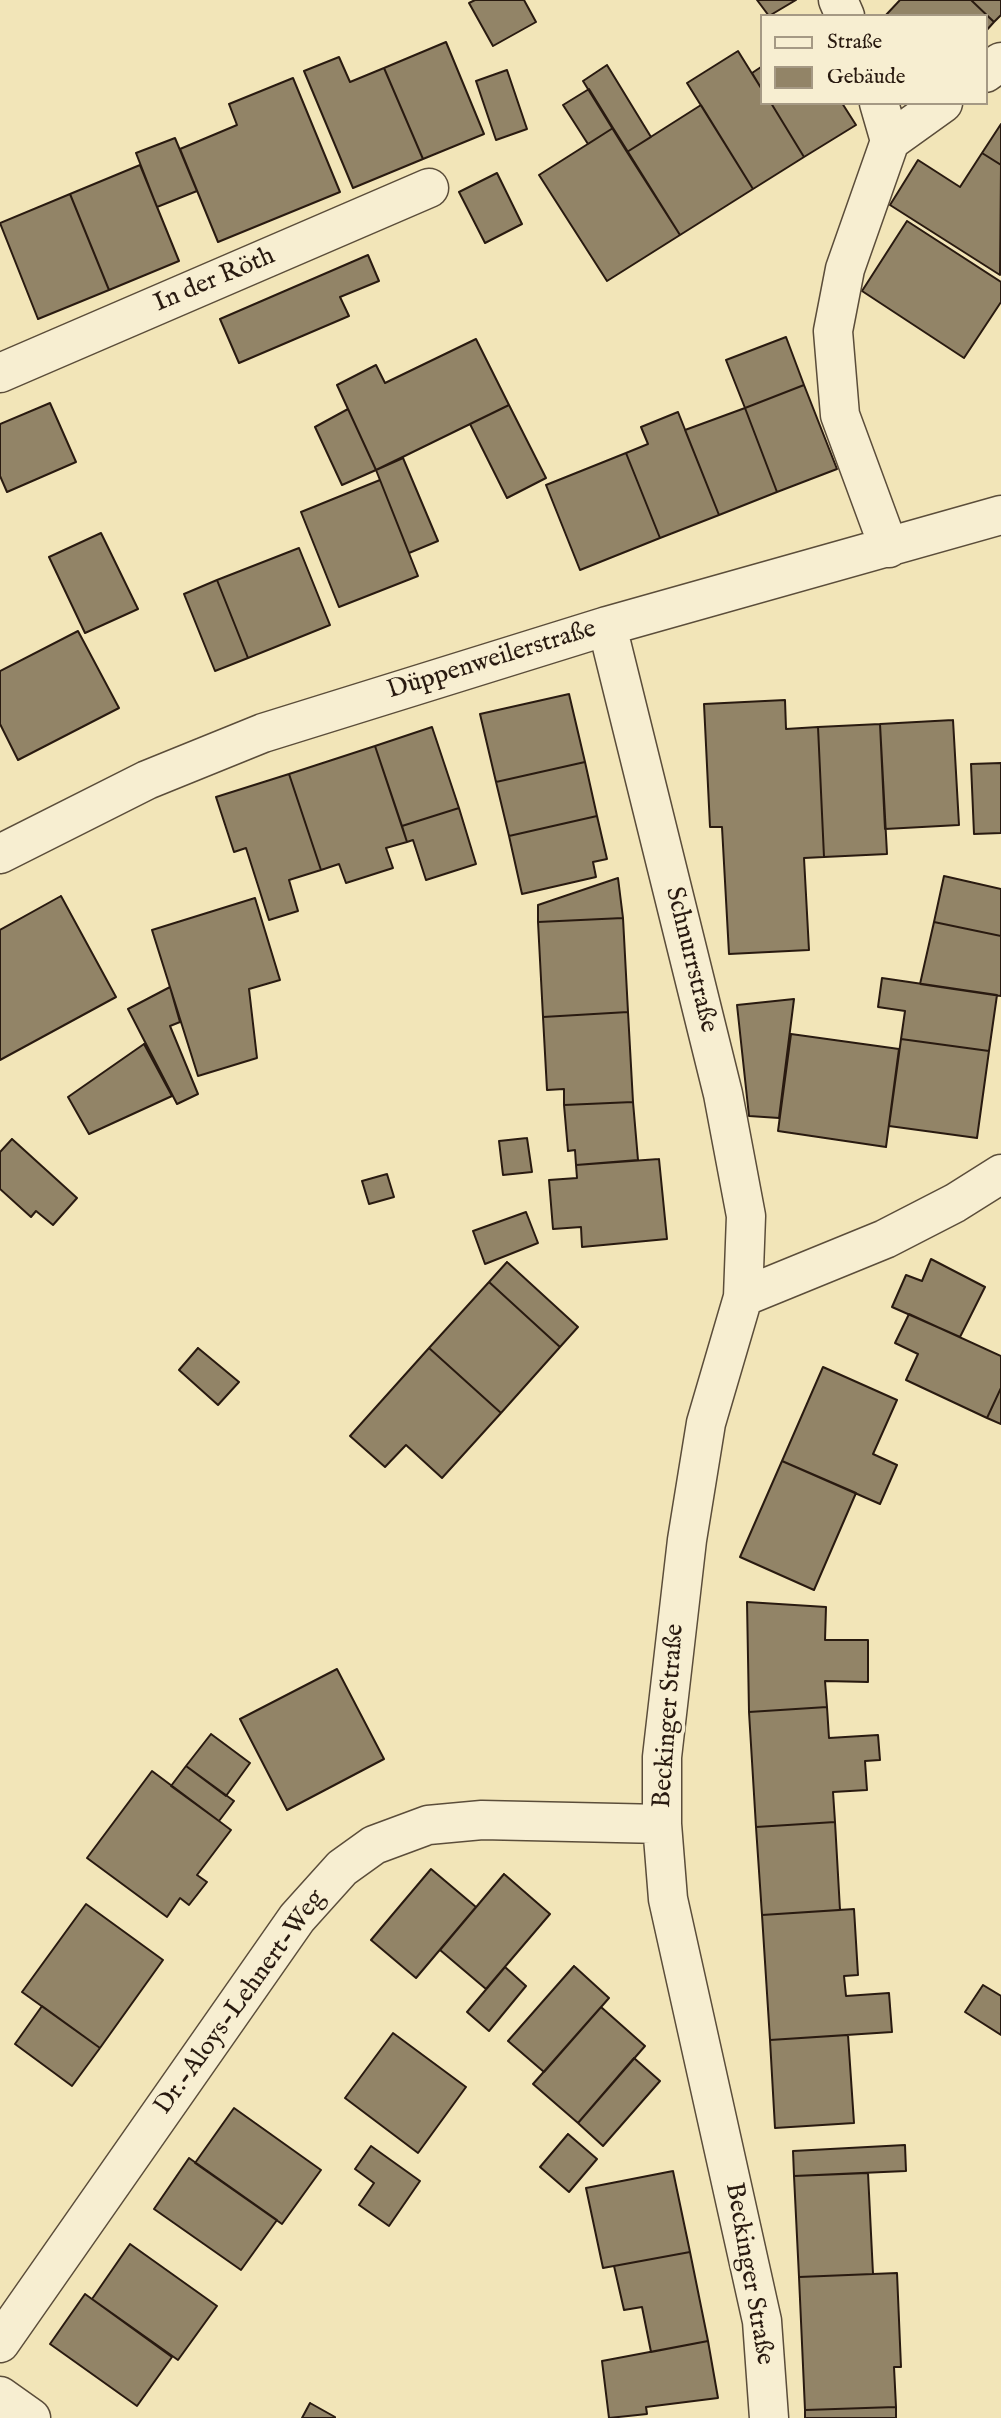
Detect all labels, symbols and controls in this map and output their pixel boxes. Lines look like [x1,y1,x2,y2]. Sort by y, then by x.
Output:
legend [760,14,987,105]
text: Straße [827,29,882,56]
text: Gebäude [827,64,905,91]
street label: In der Röth [150,242,280,320]
street label: Düppenweilerstraße [384,614,600,708]
street label: Schnurrstraße [657,884,723,1036]
street label: Beckinger Straße [648,1623,692,1809]
street label: Dr.-Aloys-Lehnert-Weg [149,1884,333,2122]
street label: Beckinger Straße [717,2180,779,2368]

